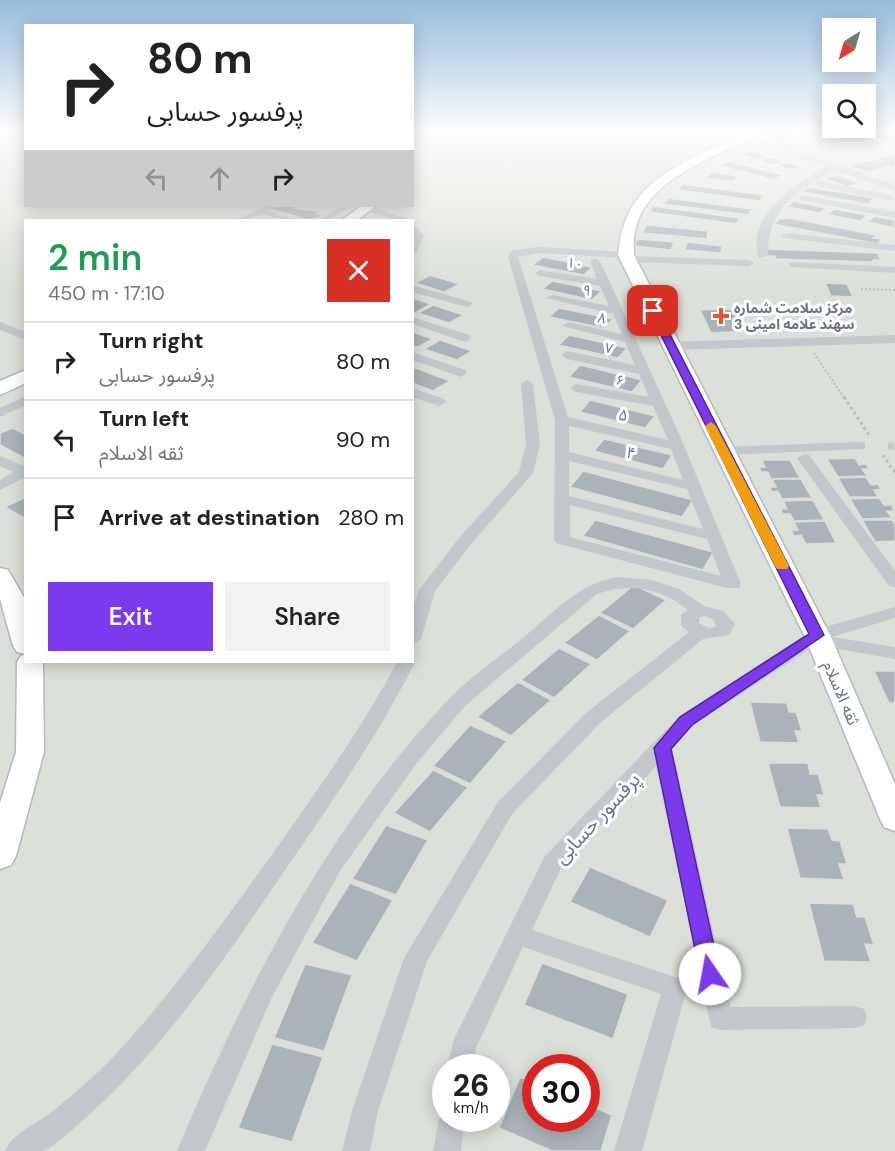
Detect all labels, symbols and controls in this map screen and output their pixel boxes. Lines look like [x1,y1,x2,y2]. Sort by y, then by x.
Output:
north arrow [822,18,876,72]
map controls [822,18,876,138]
text: 80 m [147,31,253,86]
icon: right [48,48,126,126]
button: search [822,84,876,138]
text: پرفسور حسابی [147,94,304,129]
icon: left [140,162,173,195]
icon: ahead [203,162,236,195]
icon: right [266,162,299,195]
text: 2 min [48,234,142,281]
button: close [327,239,390,302]
street label: ۱۰ [566,253,584,273]
text: 450 m · 17:10 [48,280,165,306]
street label: ۹ [581,280,593,300]
pin [627,285,678,336]
icon: arrive [636,294,669,327]
place label: مرکز سلامت شماره 3 سهند علامه امینی [734,299,855,333]
marker: مرکز سلامت شماره 3 سهند علامه امینی [712,307,730,325]
street label: ۸ [596,308,608,328]
text: Turn right [99,326,204,355]
street label: ۷ [603,338,615,358]
icon: right [48,345,81,378]
text: 80 m [336,347,390,376]
text: پرفسور حسابی [99,362,215,388]
street label: ۶ [614,370,626,390]
text: Turn left [99,404,189,433]
street label: ۵ [616,404,630,426]
icon: left [48,423,81,456]
text: 90 m [336,425,390,454]
text: ثقه الاسلام [99,440,184,466]
street label: ۴ [624,442,638,464]
icon: arrive [48,501,81,534]
text: Arrive at destination [99,503,320,532]
text: 280 m [338,503,404,532]
button: Exit [48,582,213,651]
button: Share [225,582,390,651]
street label: ثقه الاسلام [816,658,864,729]
street label: پرفسور حسابی [548,767,646,869]
position arrow [678,942,742,1006]
speed limit sign: 30 [522,1054,600,1132]
text: 26 [453,1066,489,1105]
text: km/h [453,1098,489,1118]

